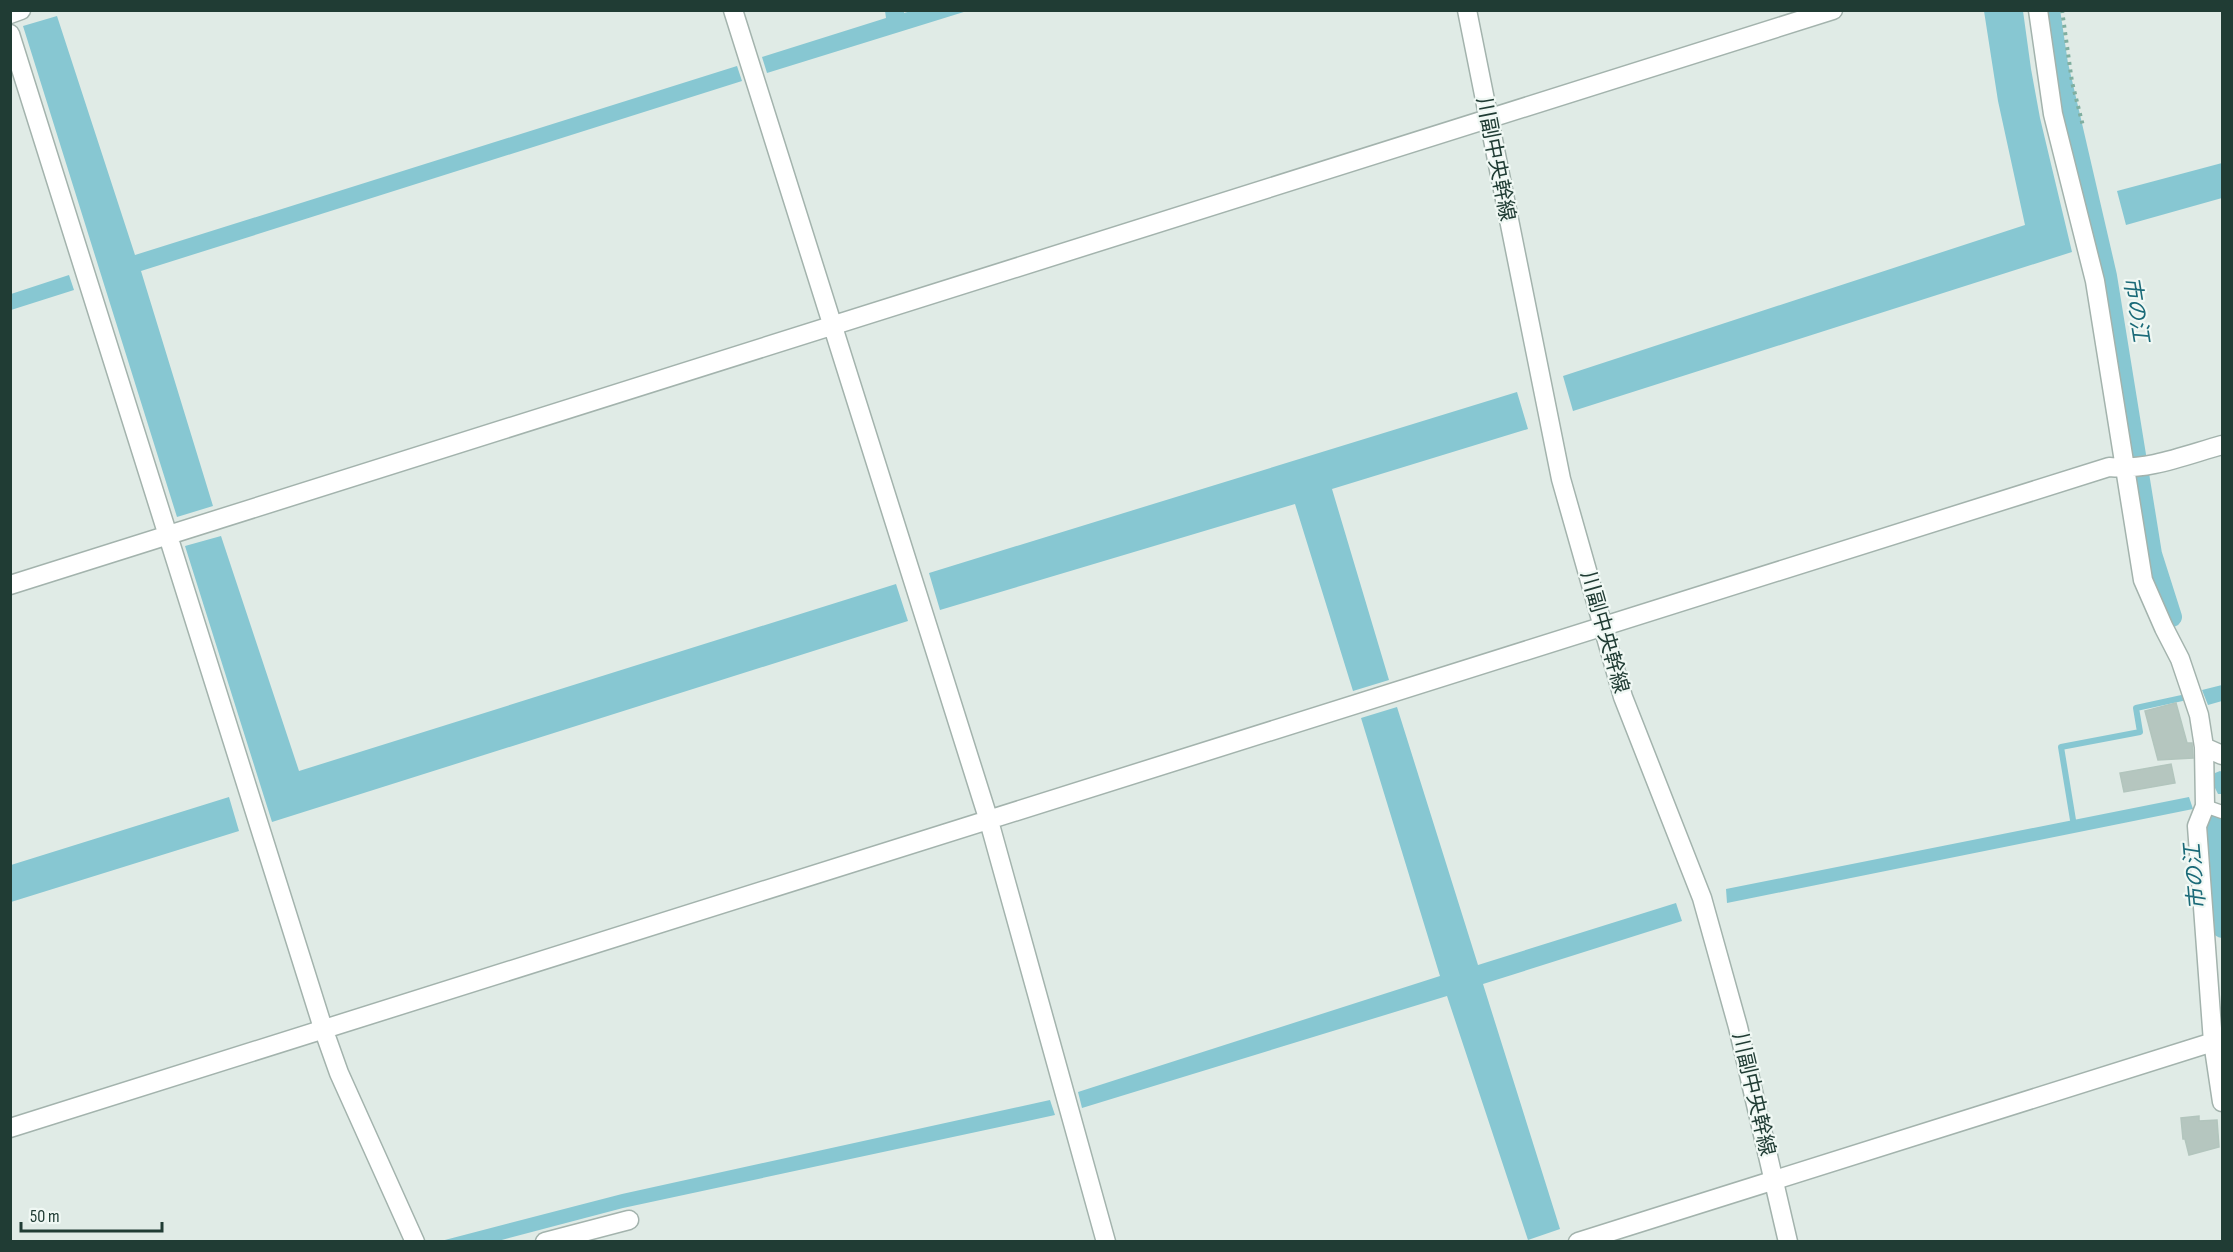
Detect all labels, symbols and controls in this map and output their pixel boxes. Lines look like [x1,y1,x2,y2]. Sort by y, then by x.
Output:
street label: 川副中央幹線 [1471,95,1520,223]
water label: 市の江 [2117,275,2154,346]
street label: 川副中央幹線 [1575,568,1634,696]
water label: 市の江 [2179,841,2212,911]
street label: 川副中央幹線 [1727,1030,1780,1158]
scale bar [21,1195,162,1233]
text: 50 m [30,1206,60,1227]

